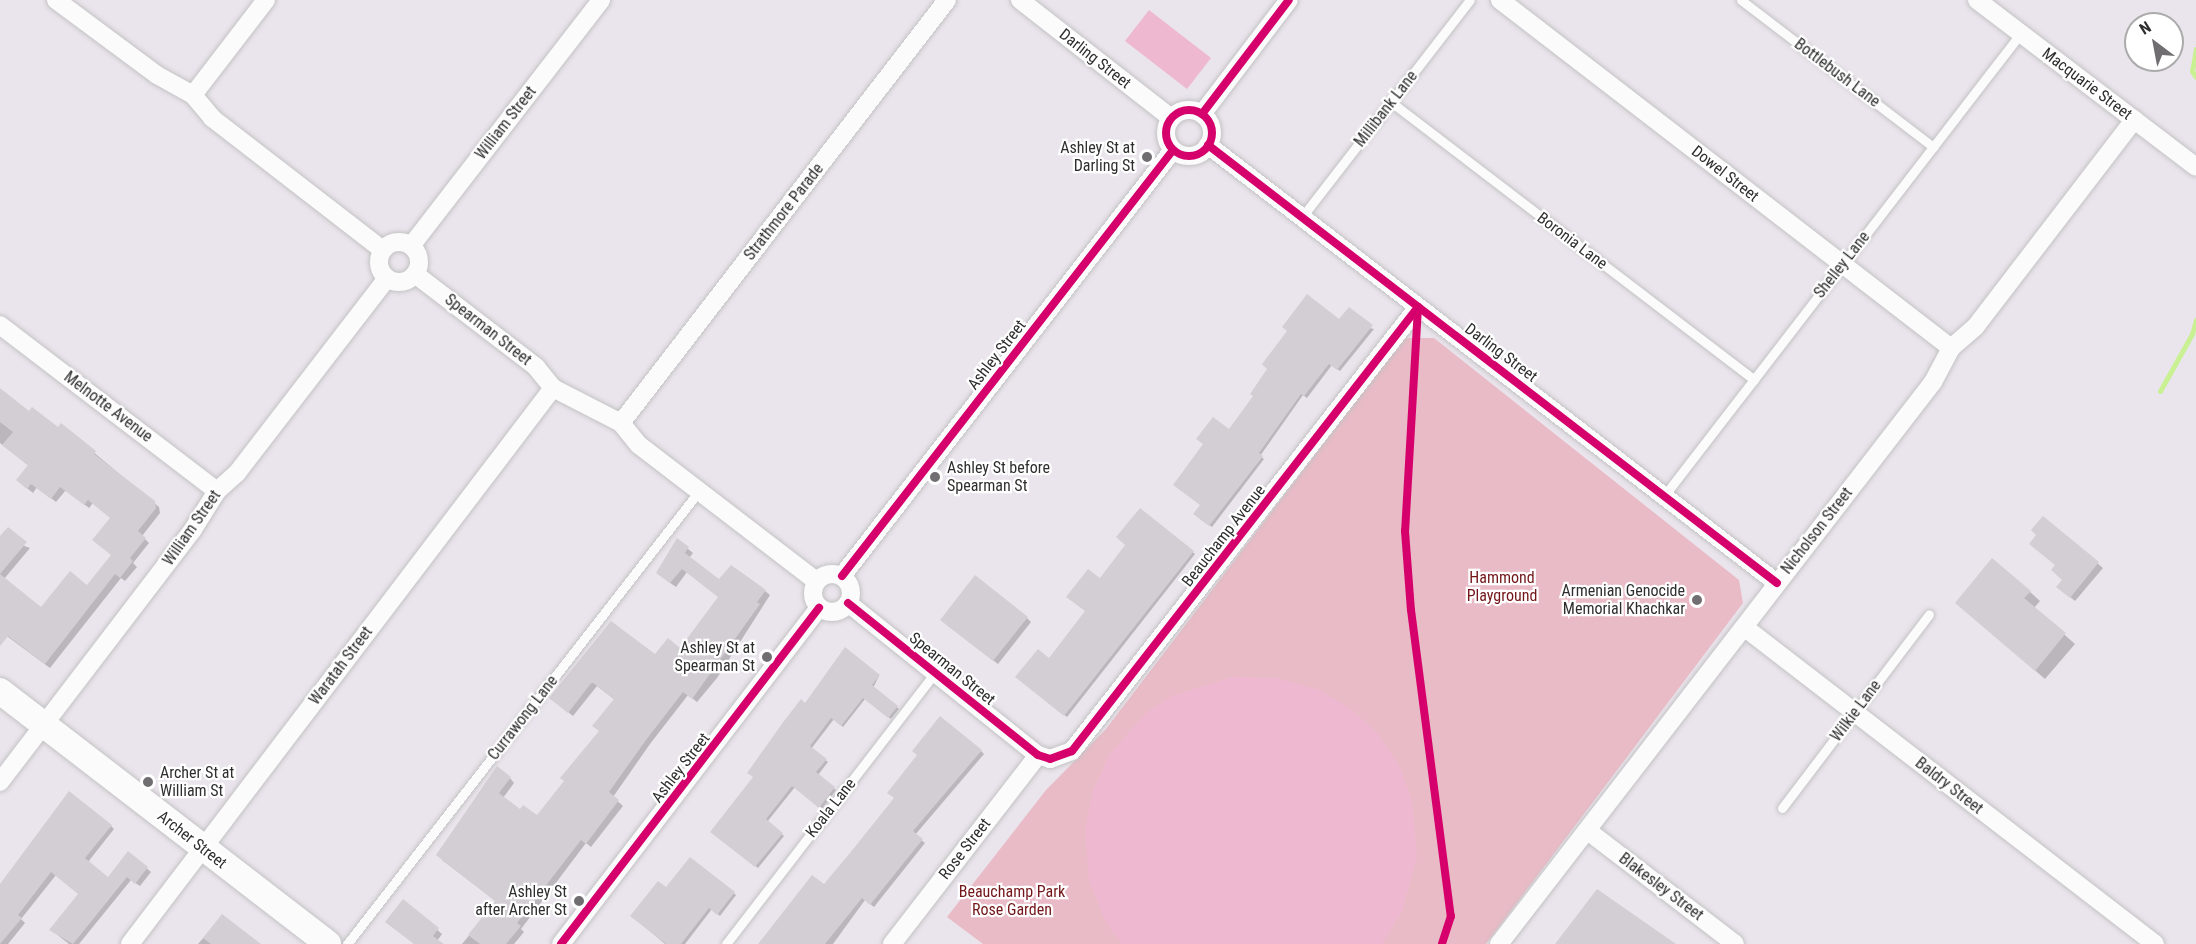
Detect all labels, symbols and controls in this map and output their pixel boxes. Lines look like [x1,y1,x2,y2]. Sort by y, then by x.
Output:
north arrow [2124,12,2184,72]
text: N [2136,17,2154,39]
street label: Darling Street [1055,25,1135,93]
street label: Bottlebush Lane [1790,35,1884,111]
street label: Macquarie Street [2038,44,2136,124]
street label: Millibank Lane [1350,67,1422,151]
street label: William Street [471,83,541,163]
place label: Ashley St at Darling St [1060,138,1135,176]
street label: Dowel Street [1688,142,1762,206]
marker: Ashley St at Darling St [1140,150,1154,164]
street label: Strathmore Parade [740,160,828,264]
street label: Boronia Lane [1533,208,1611,274]
street label: Shelley Lane [1810,228,1874,302]
street label: Spearman Street [441,290,535,370]
street label: Ashley Street [964,316,1030,394]
street label: Darling Street [1461,320,1541,386]
street label: Melnotte Avenue [60,368,156,446]
place label: Ashley St before Spearman St [947,458,1050,496]
marker: Ashley St before Spearman St [928,470,942,484]
street label: Beauchamp Avenue [1178,481,1270,591]
street label: Nicholson Street [1777,484,1857,578]
street label: William Street [159,487,225,569]
park label: Hammond Playground [1467,568,1537,606]
place label: Armenian Genocide Memorial Khachkar [1562,581,1685,619]
marker: Armenian Genocide Memorial Khachkar [1690,593,1704,607]
street label: Waratah Street [305,623,377,709]
street label: Spearman Street [905,629,999,709]
place label: Ashley St at Spearman St [675,638,755,676]
marker: Ashley St at Spearman St [760,650,774,664]
street label: Currawong Lane [484,672,562,764]
street label: Wilkie Lane [1827,676,1885,746]
street label: Ashley Street [648,729,714,807]
street label: Baldry Street [1911,754,1987,818]
place label: Archer St at William St [160,763,234,801]
marker: Archer St at William St [141,775,155,789]
street label: Koala Lane [802,775,860,841]
street label: Archer Street [154,807,230,873]
street label: Rose Street [935,815,995,883]
street label: Blakesley Street [1615,849,1707,925]
place label: Ashley St after Archer St [475,882,567,920]
park label: Beauchamp Park Rose Garden [959,882,1065,920]
marker: Ashley St after Archer St [572,894,586,908]

